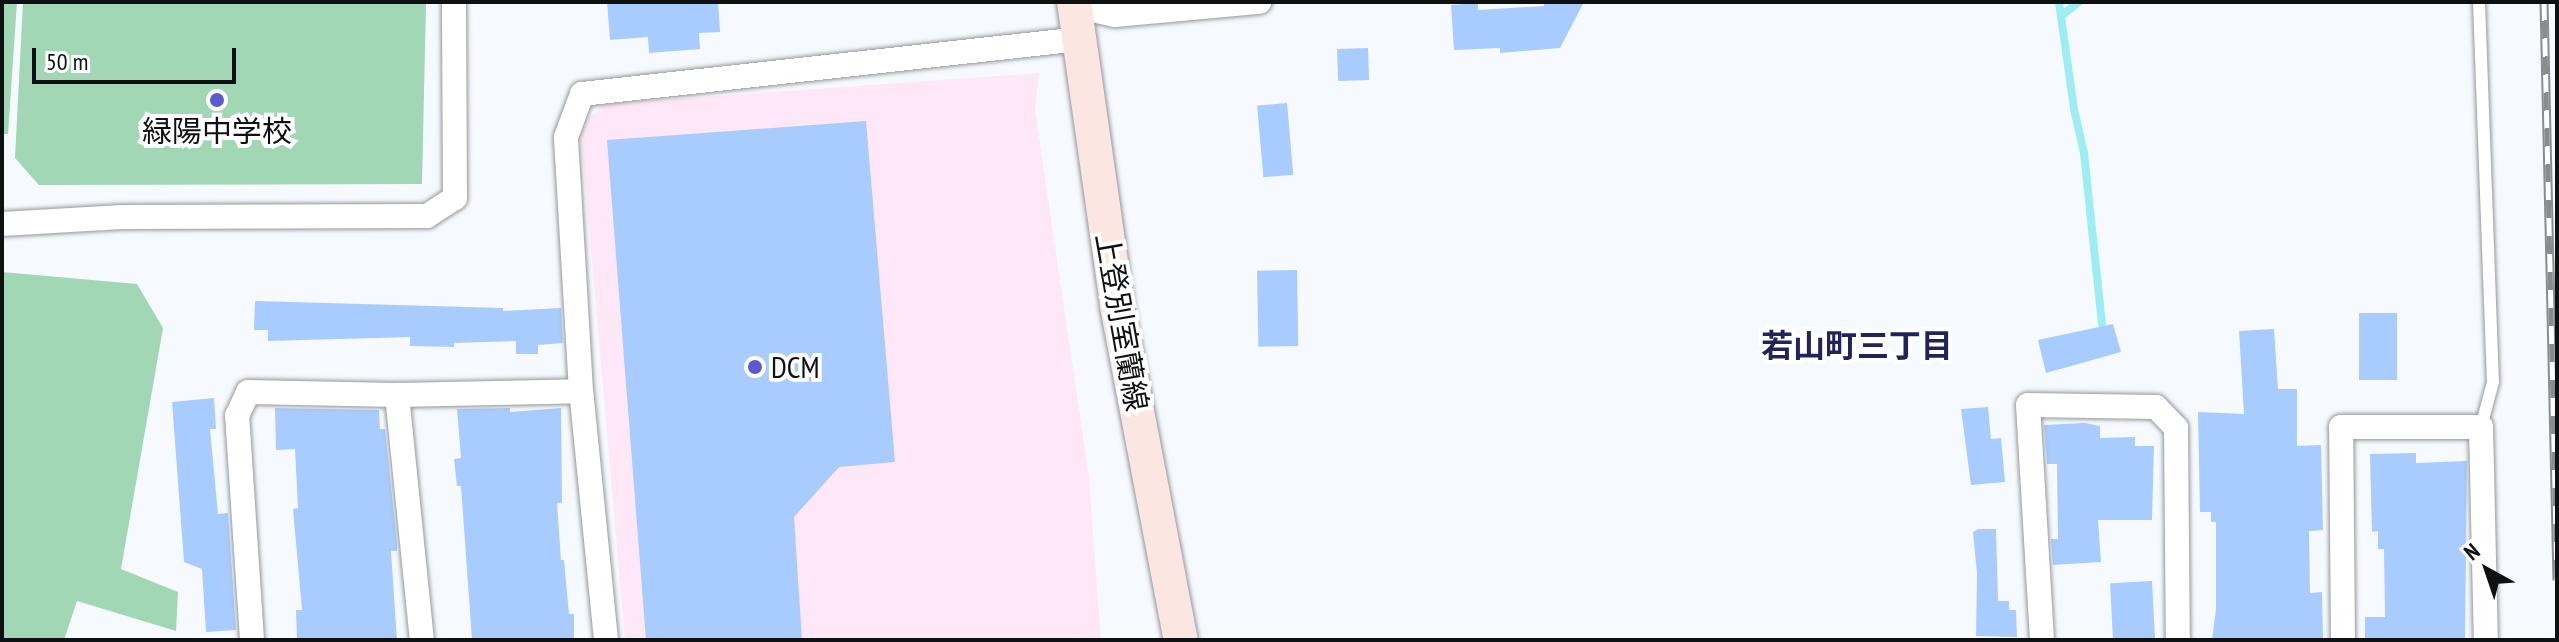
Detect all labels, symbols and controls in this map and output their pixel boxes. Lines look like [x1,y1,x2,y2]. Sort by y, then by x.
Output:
scale bar [36,32,240,82]
text: 50 m [46,46,88,77]
marker: 緑陽中学校 [208,91,226,109]
place label: 緑陽中学校 [142,113,292,149]
street label: 上登別室蘭線 [1089,230,1155,414]
district label: 若山町三丁目 [1761,326,1953,364]
place label: DCM [771,349,820,385]
marker: DCM [746,358,764,376]
north arrow [2447,530,2527,610]
text: N [2458,537,2485,566]

